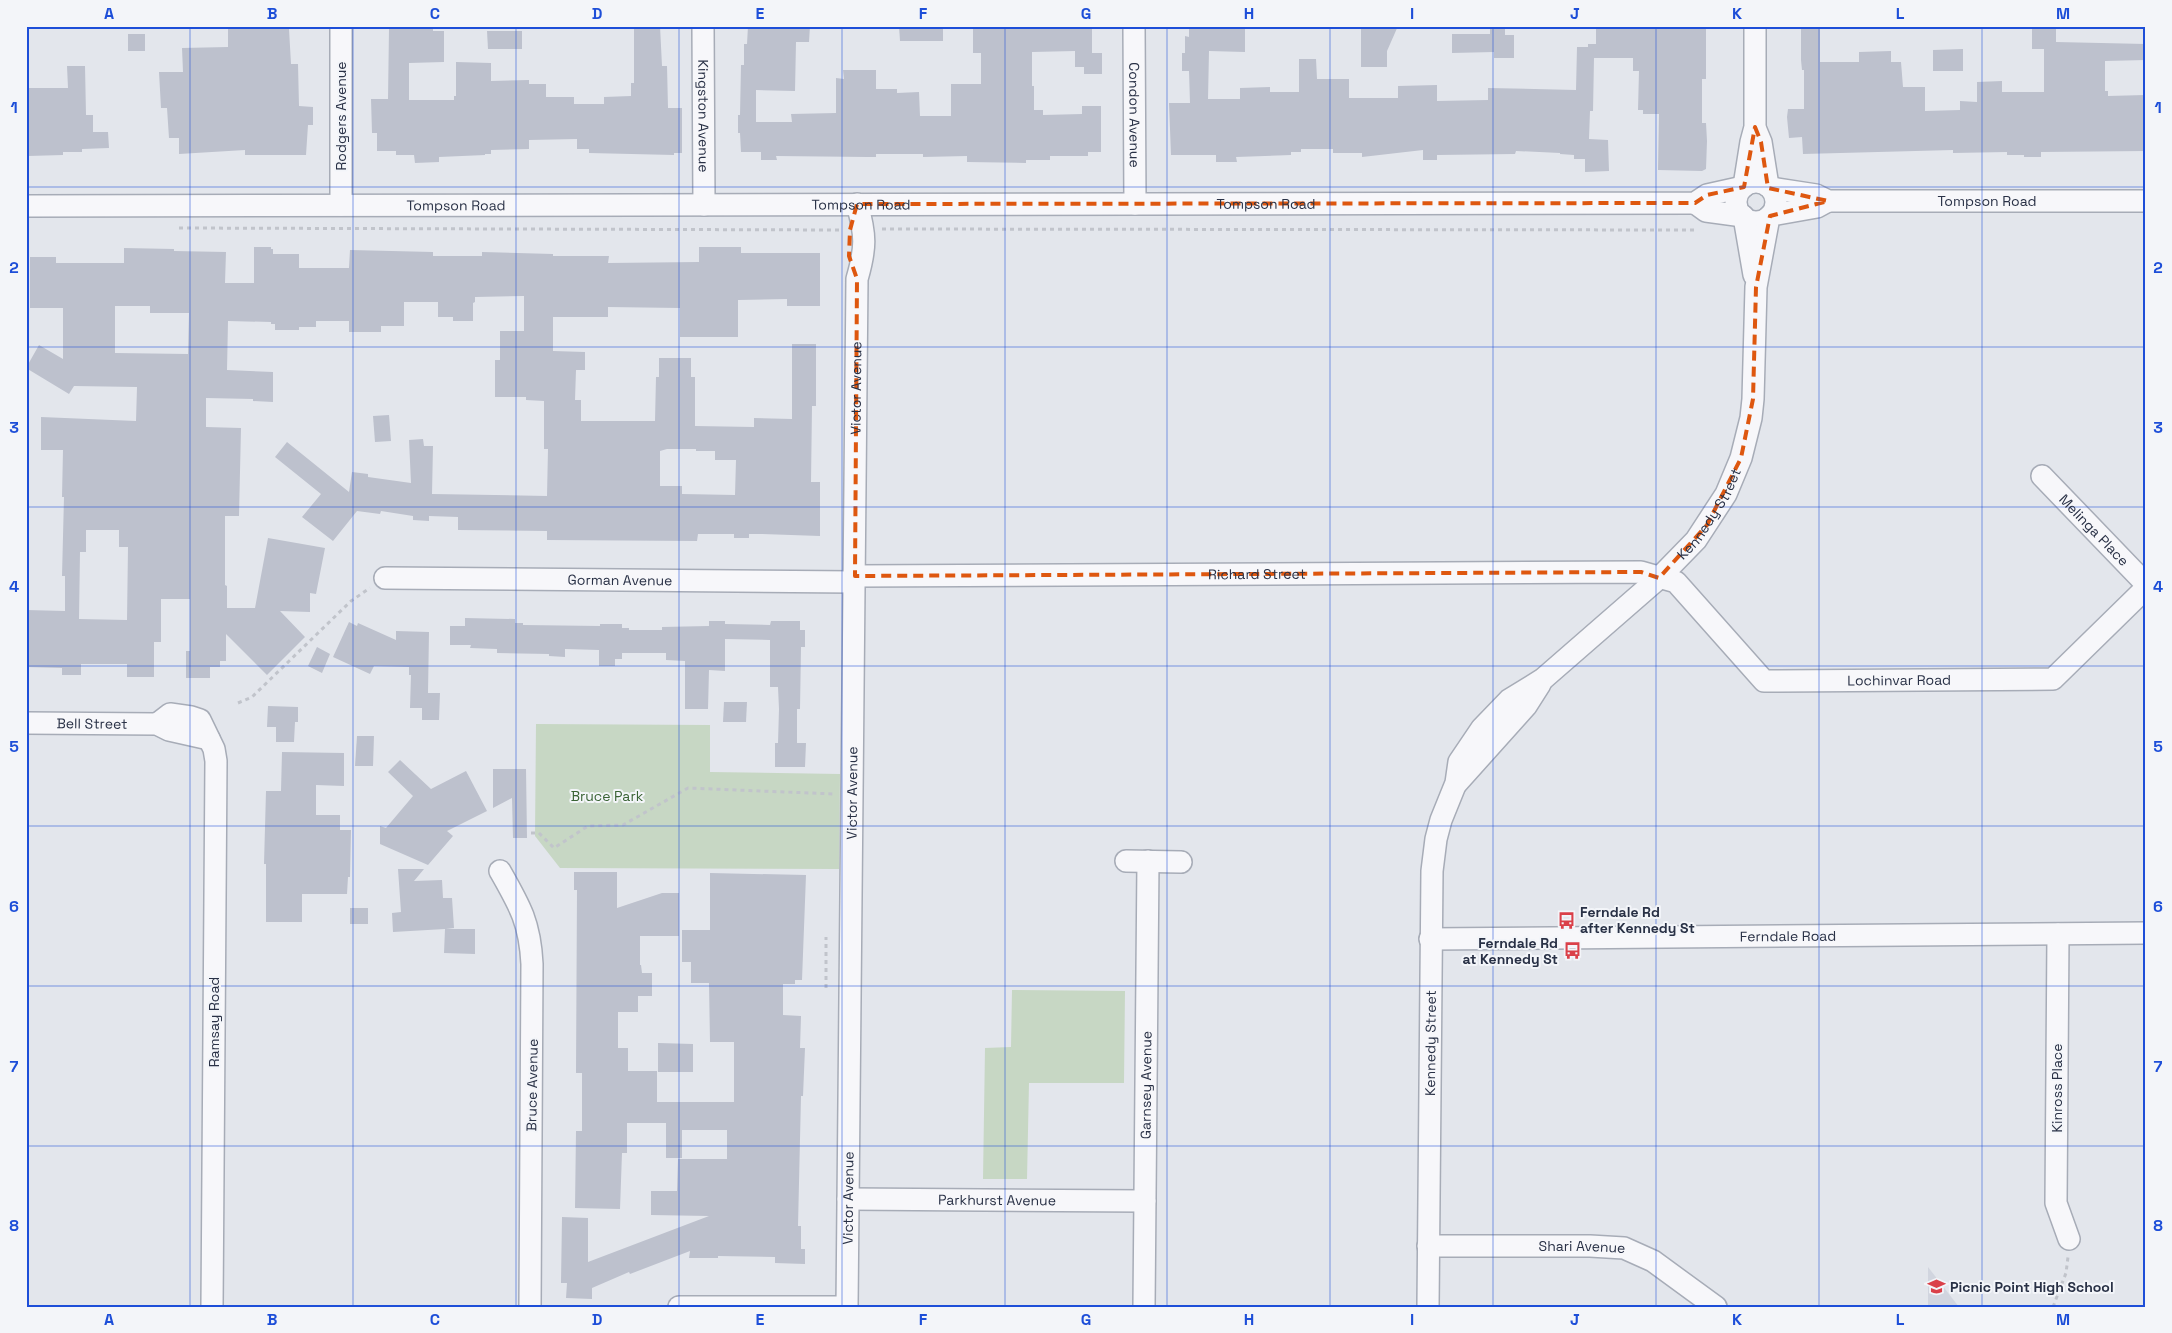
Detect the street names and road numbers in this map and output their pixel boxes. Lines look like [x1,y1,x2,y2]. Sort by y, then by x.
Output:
street label: Kingston Avenue [694,59,713,173]
street label: Rodgers Avenue [332,61,350,171]
street label: Condon Avenue [1125,62,1144,168]
street label: Tompson Road [1937,192,2037,210]
street label: Tompson Road [811,195,911,214]
street label: Tompson Road [1216,195,1316,213]
street label: Tompson Road [406,196,506,214]
street label: Victor Avenue [846,341,865,435]
street label: Kennedy Street [1673,465,1745,563]
street label: Melinga Place [2055,490,2133,570]
street label: Richard Street [1208,565,1306,583]
street label: Gorman Avenue [568,571,672,589]
street label: Lochinvar Road [1847,671,1951,689]
street label: Bell Street [56,714,128,733]
street label: Victor Avenue [843,746,861,840]
street label: Ferndale Road [1740,927,1836,945]
street label: Ramsay Road [205,977,223,1067]
street label: Kennedy Street [1421,990,1440,1096]
street label: Garnsey Avenue [1137,1031,1155,1139]
street label: Bruce Avenue [522,1039,542,1131]
street label: Kinross Place [2048,1044,2066,1132]
street label: Victor Avenue [839,1151,858,1245]
street label: Parkhurst Avenue [938,1191,1056,1209]
street label: Shari Avenue [1539,1237,1626,1257]

